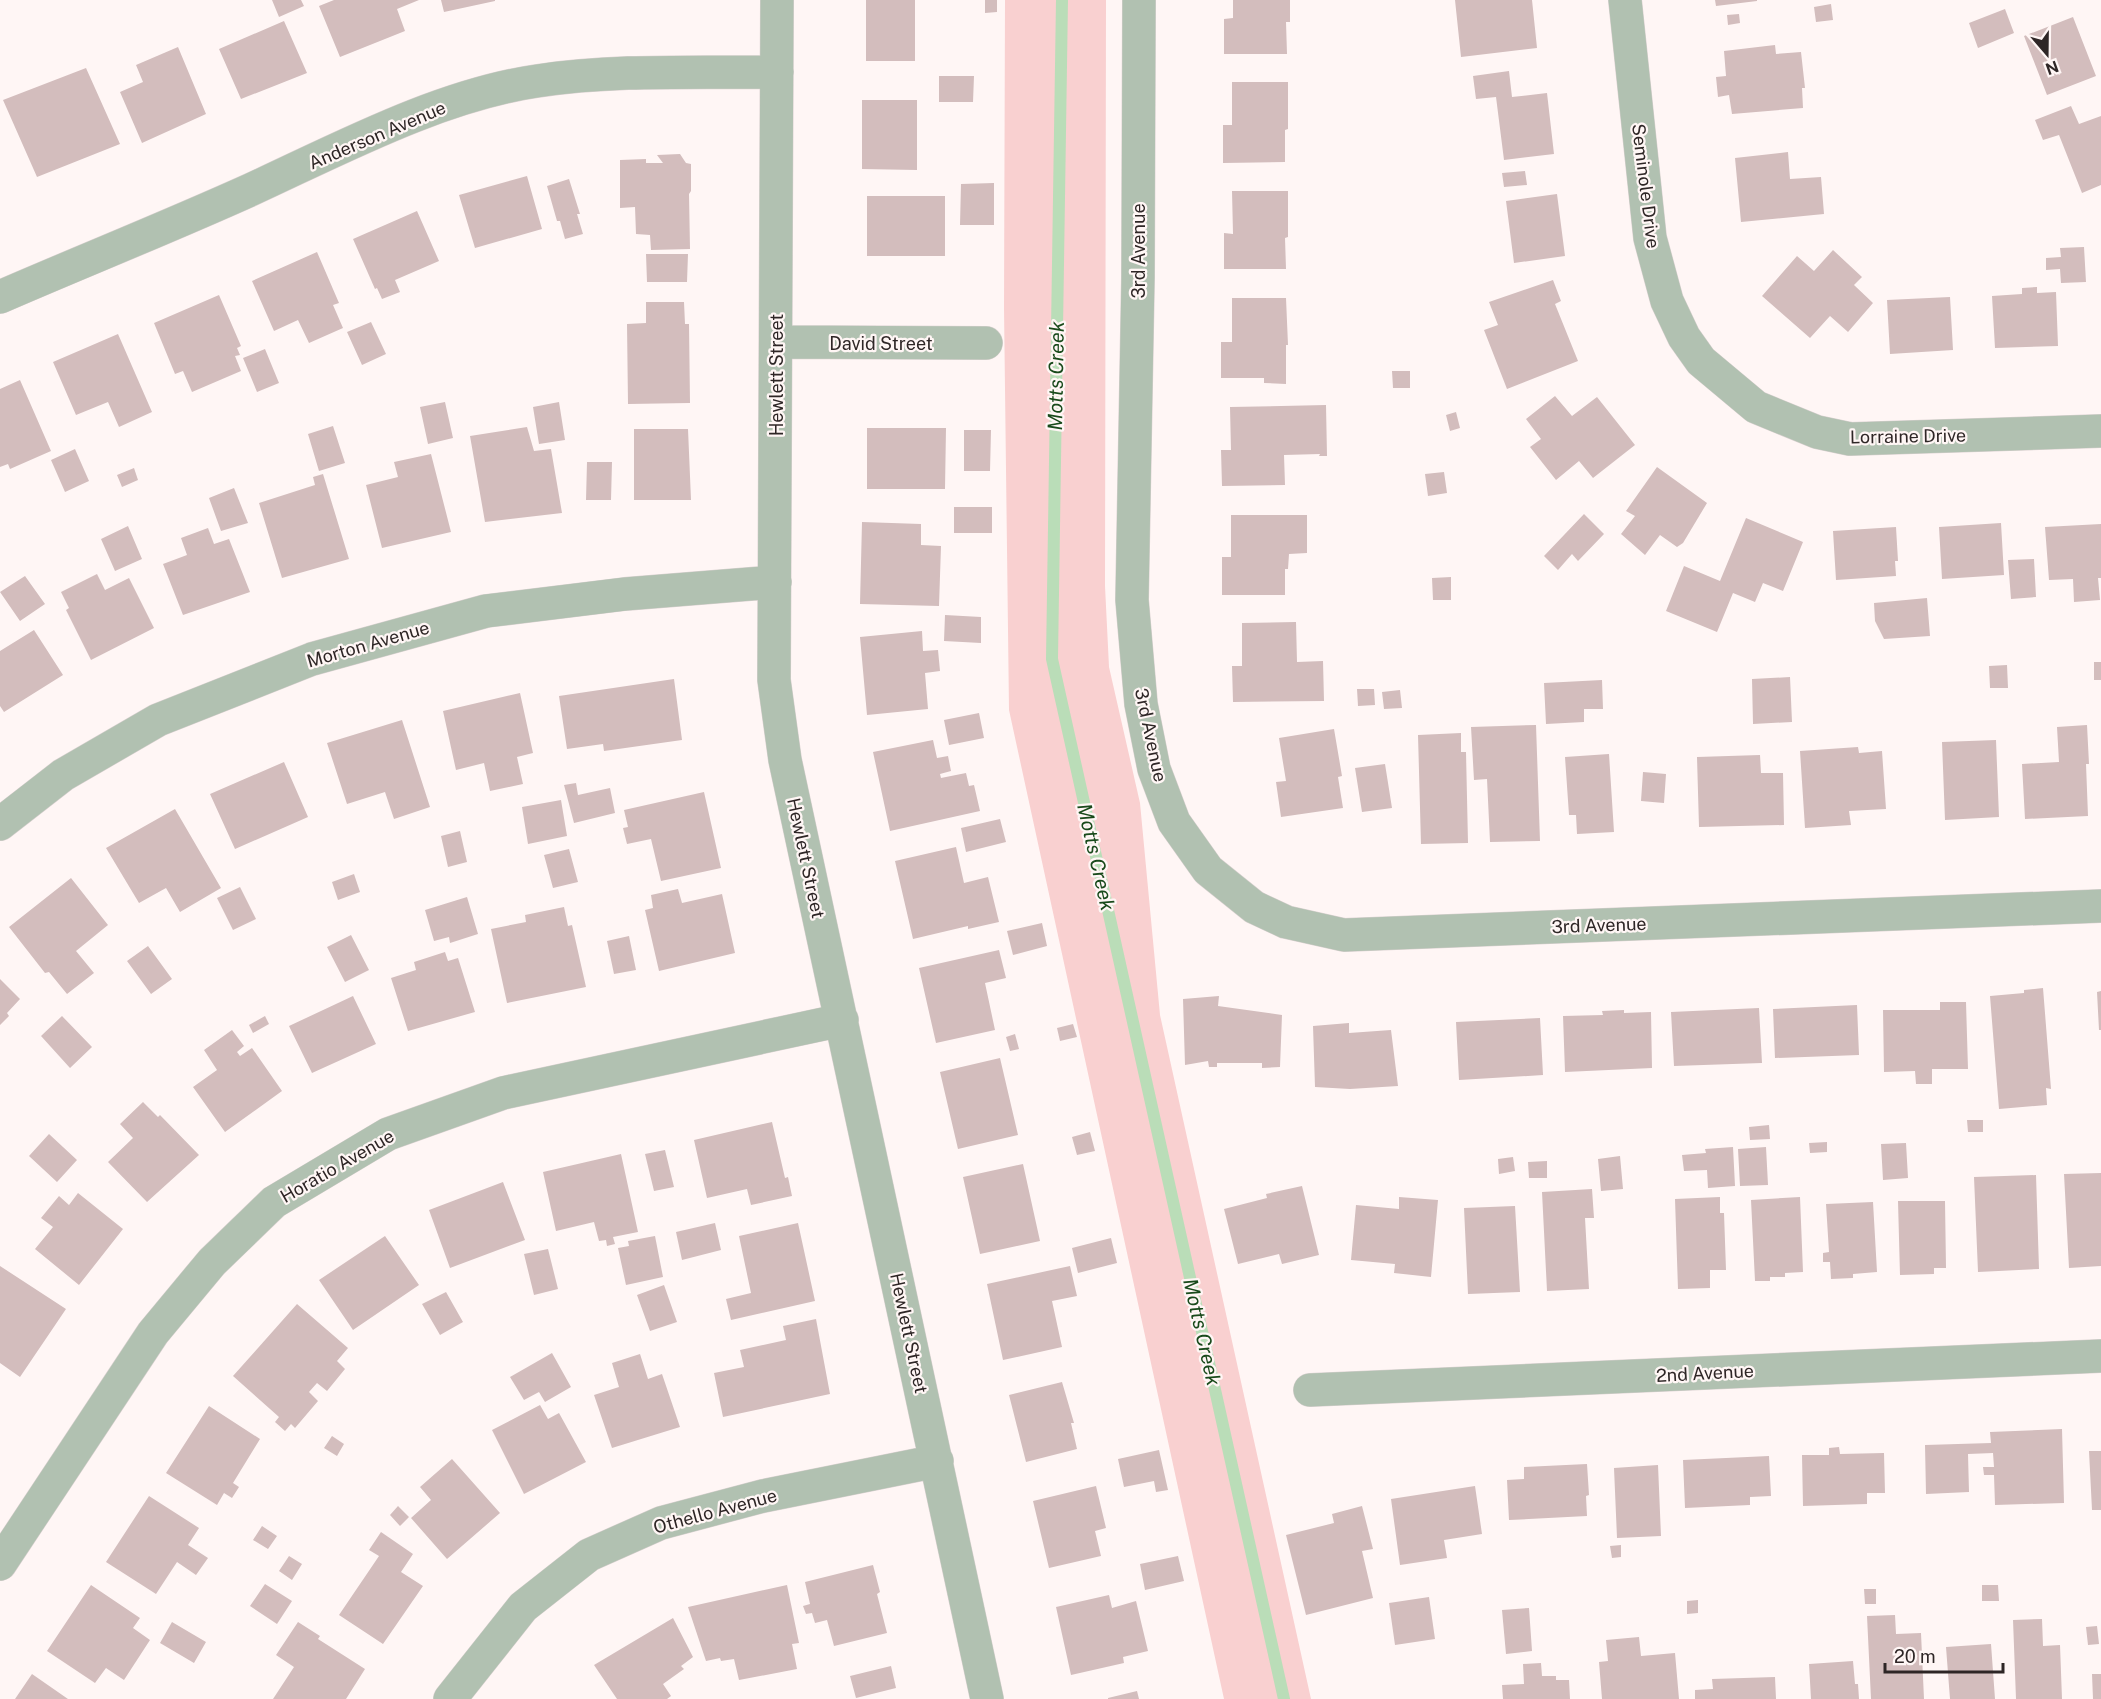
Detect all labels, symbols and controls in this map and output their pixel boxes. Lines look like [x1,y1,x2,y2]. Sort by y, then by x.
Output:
north arrow [2017,24,2077,84]
text: N [2043,57,2061,79]
street label: Anderson Avenue [305,97,449,173]
street label: Seminole Drive [1628,122,1664,250]
street label: 3rd Avenue [1128,203,1149,299]
street label: Hewlett Street [766,314,787,436]
water label: Motts Creek [1043,321,1069,431]
street label: David Street [829,333,933,354]
street label: Lorraine Drive [1850,424,1966,448]
street label: Morton Avenue [304,617,432,671]
street label: 3rd Avenue [1131,686,1171,784]
street label: Hewlett Street [783,796,829,920]
water label: Motts Creek [1072,801,1120,913]
street label: 3rd Avenue [1551,913,1647,937]
street label: Horatio Avenue [276,1125,398,1207]
street label: Hewlett Street [886,1271,932,1395]
water label: Motts Creek [1178,1276,1226,1388]
street label: 2nd Avenue [1655,1360,1755,1386]
street label: Othello Avenue [651,1484,779,1538]
scale bar [1885,1636,2004,1674]
text: 20 m [1894,1646,1936,1667]

